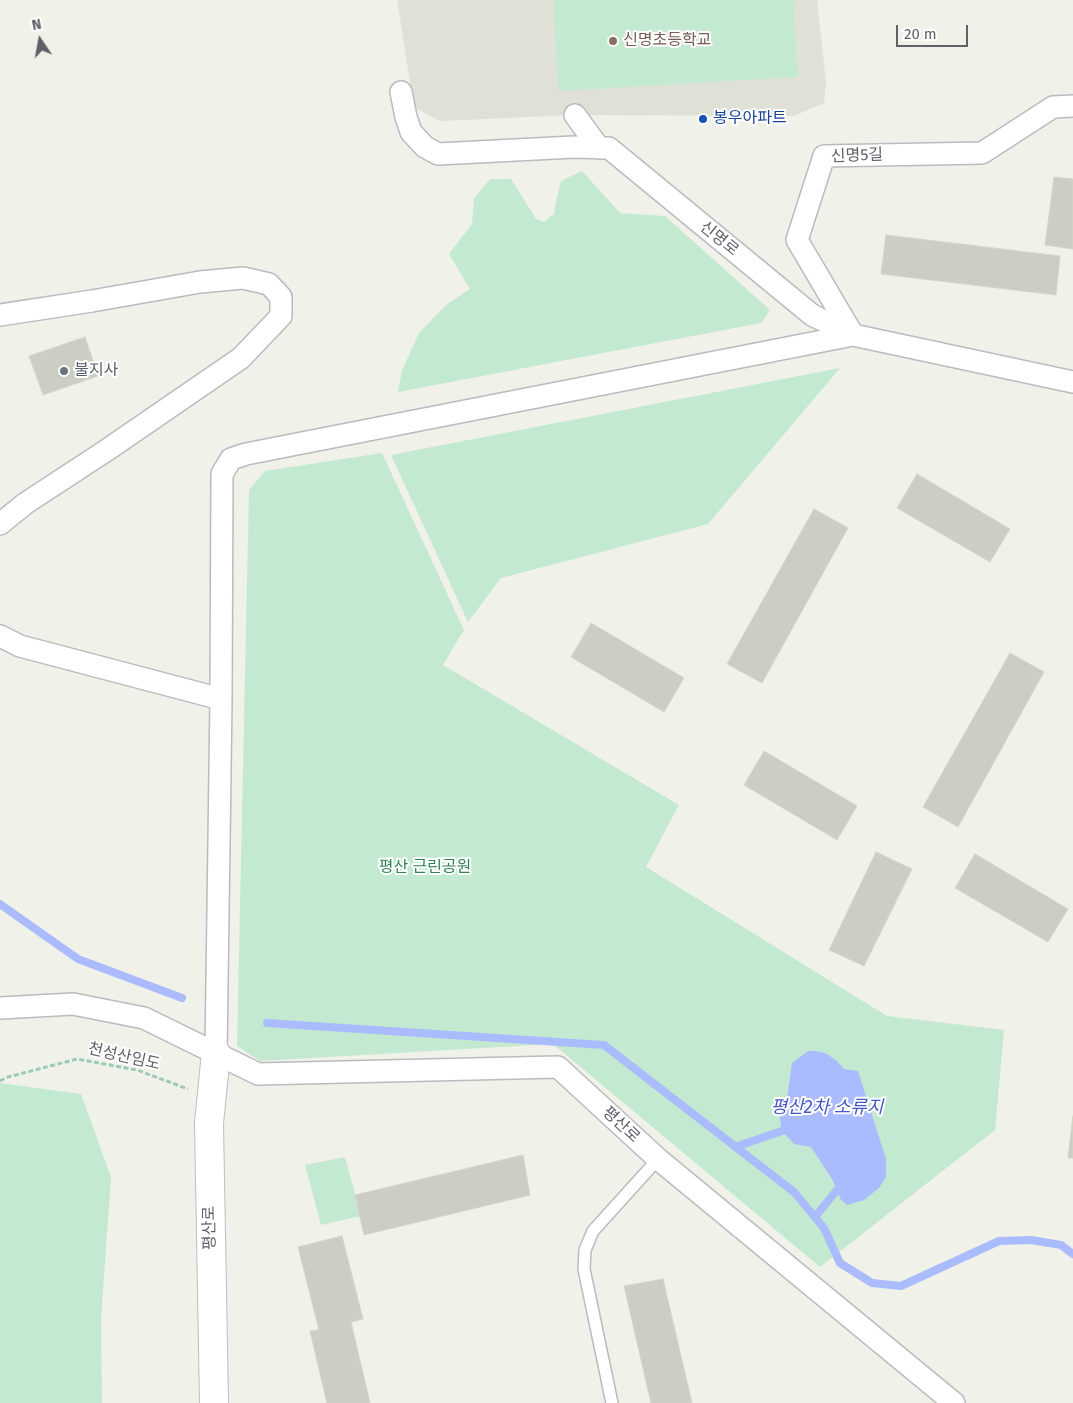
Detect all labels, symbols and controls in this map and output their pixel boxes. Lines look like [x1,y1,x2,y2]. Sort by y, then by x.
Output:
north arrow [15,15,65,65]
scale bar [898,15,970,47]
text: N [30,16,43,34]
text: 20 m [904,25,937,43]
place label: 신명초등학교 [623,31,711,51]
marker: 신명초등학교 [607,35,619,47]
place label: 봉우아파트 [713,109,787,129]
marker: 봉우아파트 [697,113,709,125]
street label: 신명5길 [831,145,883,167]
street label: 신명로 [696,218,742,260]
place label: 불지사 [74,361,118,381]
marker: 불지사 [58,365,70,377]
park label: 평산 근린공원 [379,858,471,878]
street label: 천성산임도 [86,1039,162,1075]
water label: 평산2차 소류지 [771,1097,883,1119]
street label: 평산로 [598,1103,644,1147]
street label: 평산로 [200,1206,220,1250]

